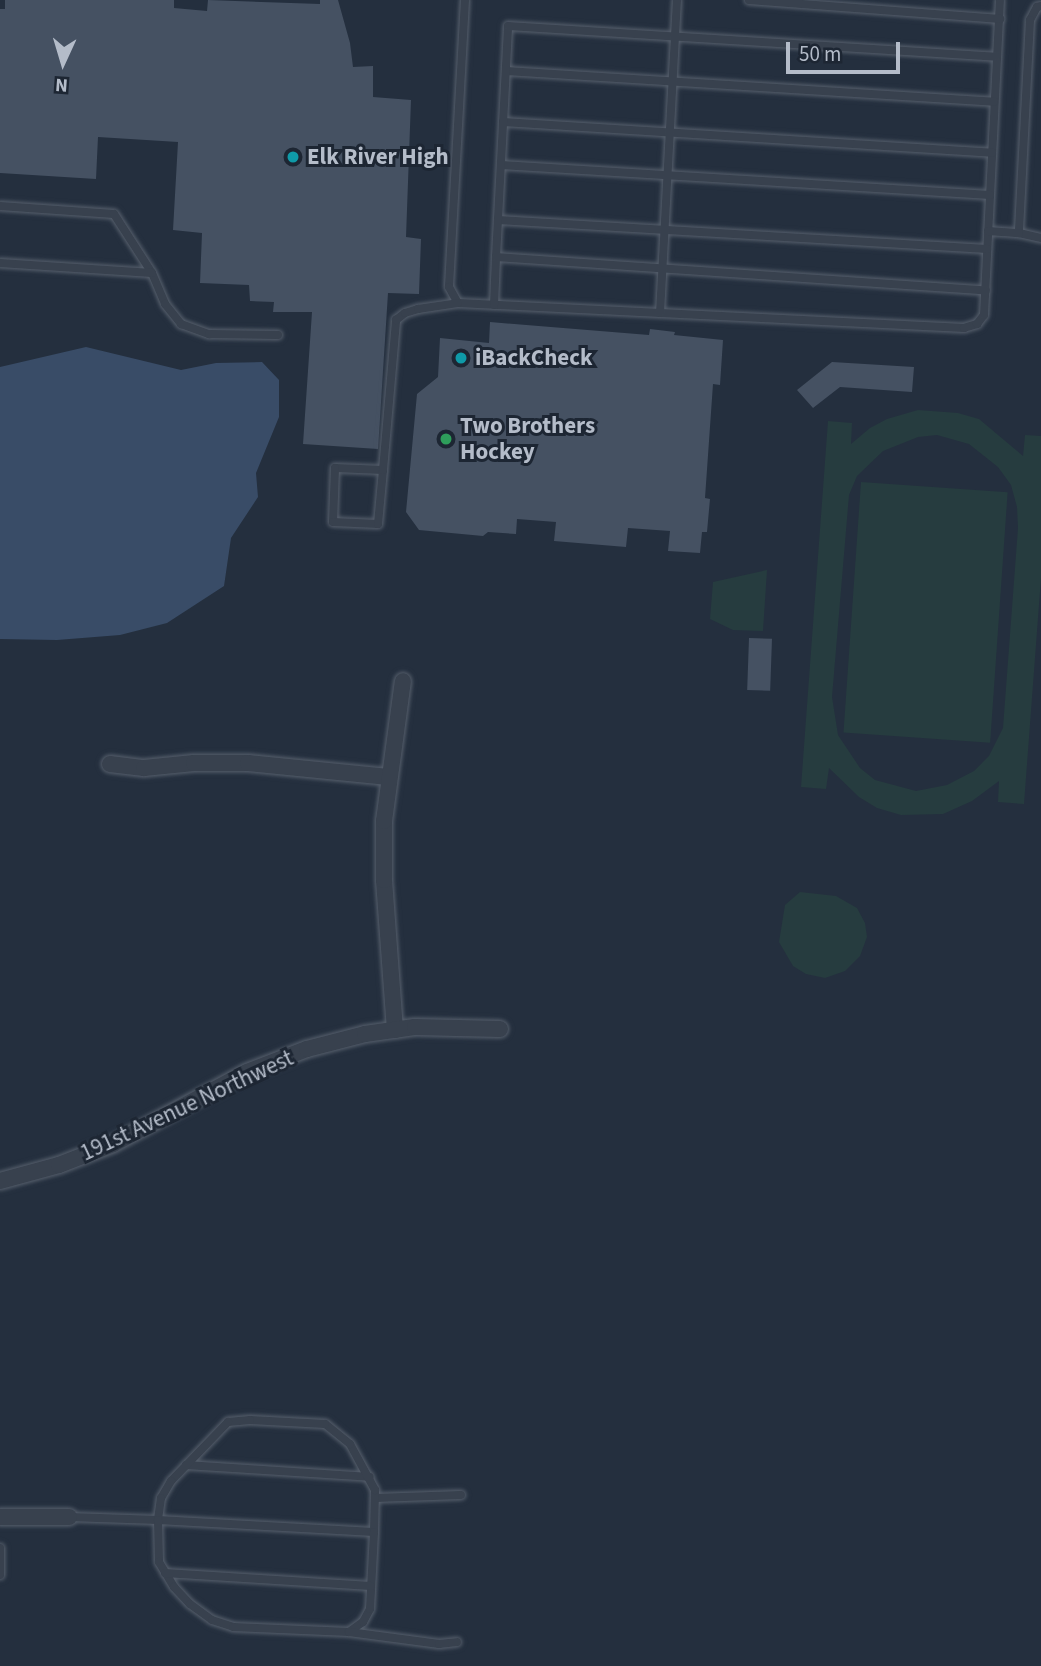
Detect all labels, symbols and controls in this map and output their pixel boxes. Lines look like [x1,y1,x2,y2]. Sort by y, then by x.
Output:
north arrow [28,28,98,98]
scale bar [789,28,903,72]
text: 50 m [799,39,841,69]
text: N [54,71,69,98]
place label: Elk River High [307,143,449,171]
marker: Elk River High [285,149,301,165]
place label: iBackCheck [475,344,593,372]
marker: iBackCheck [453,350,469,366]
place label: Two Brothers Hockey [460,412,595,466]
marker: Two Brothers Hockey [438,431,454,447]
street label: 191st Avenue Northwest [76,1045,298,1167]

